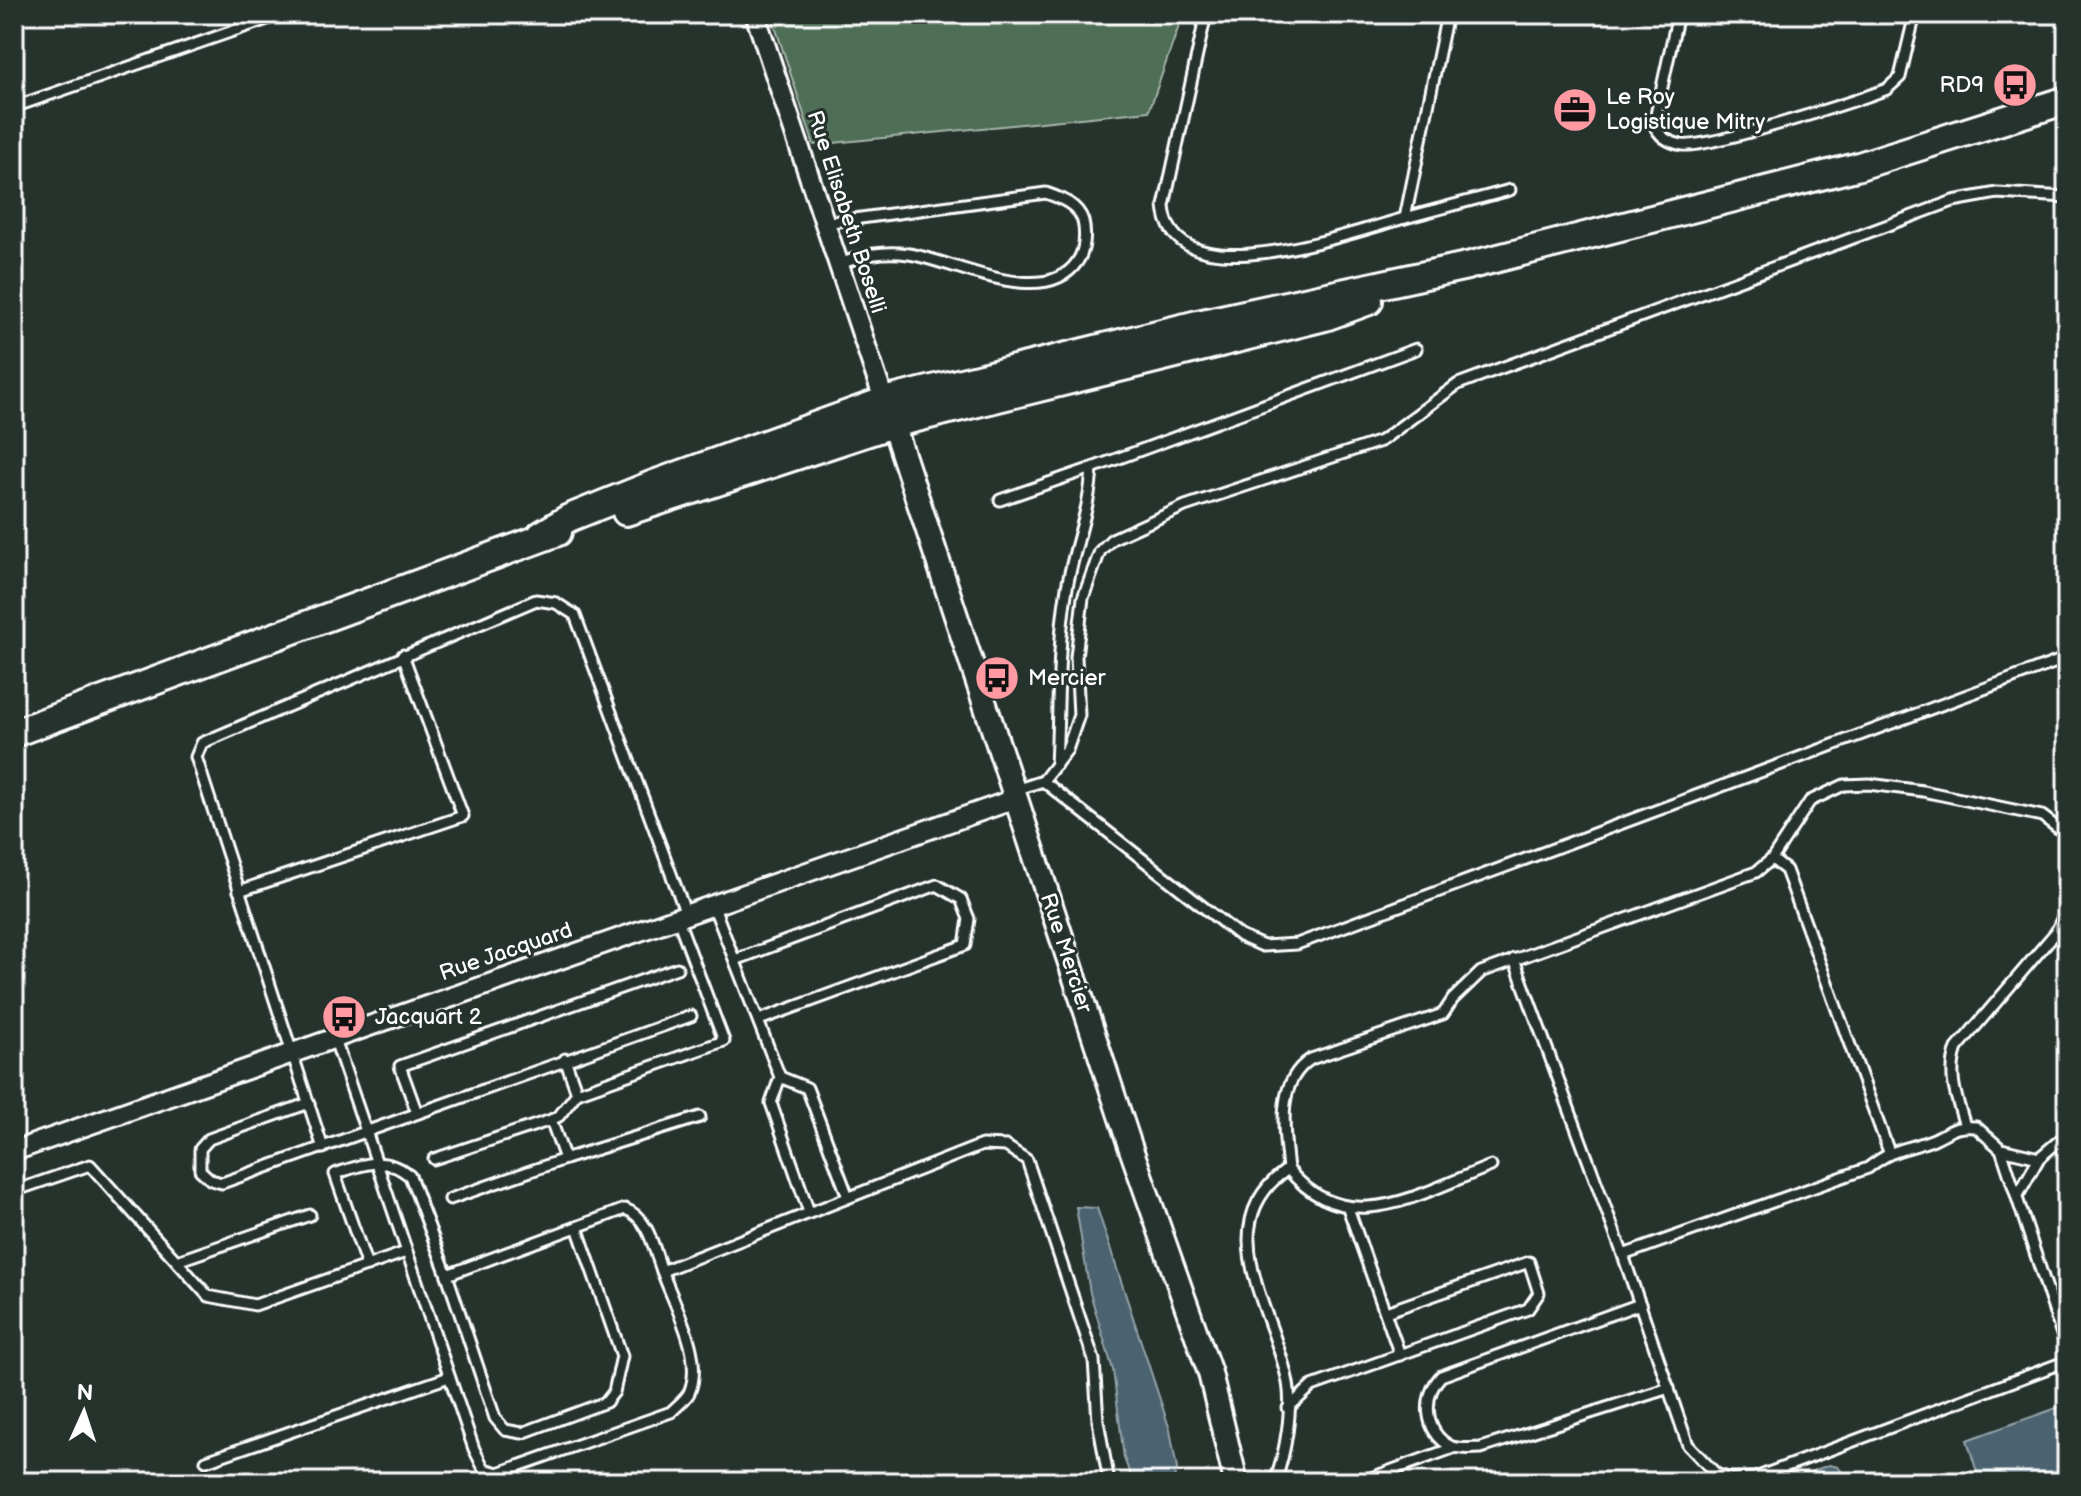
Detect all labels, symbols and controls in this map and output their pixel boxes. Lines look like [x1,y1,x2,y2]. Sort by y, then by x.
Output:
bus stop icon: RD9 [1991,61,2039,109]
place label: RD9 [1940,72,1984,99]
place label: Le Roy Logistique Mitry [1606,84,1765,136]
office icon: Le Roy Logistique Mitry [1551,86,1599,134]
street label: Rue Elisabeth Boselli [800,107,892,317]
bus stop icon: Mercier [973,654,1021,702]
place label: Mercier [1028,665,1106,692]
street label: Rue Mercier [1034,890,1098,1017]
street label: Rue Jacquard [436,917,576,987]
bus stop icon: Jacquart 2 [320,993,368,1041]
place label: Jacquart 2 [375,1004,482,1031]
north arrow [44,1372,124,1452]
text: N [76,1380,94,1407]

